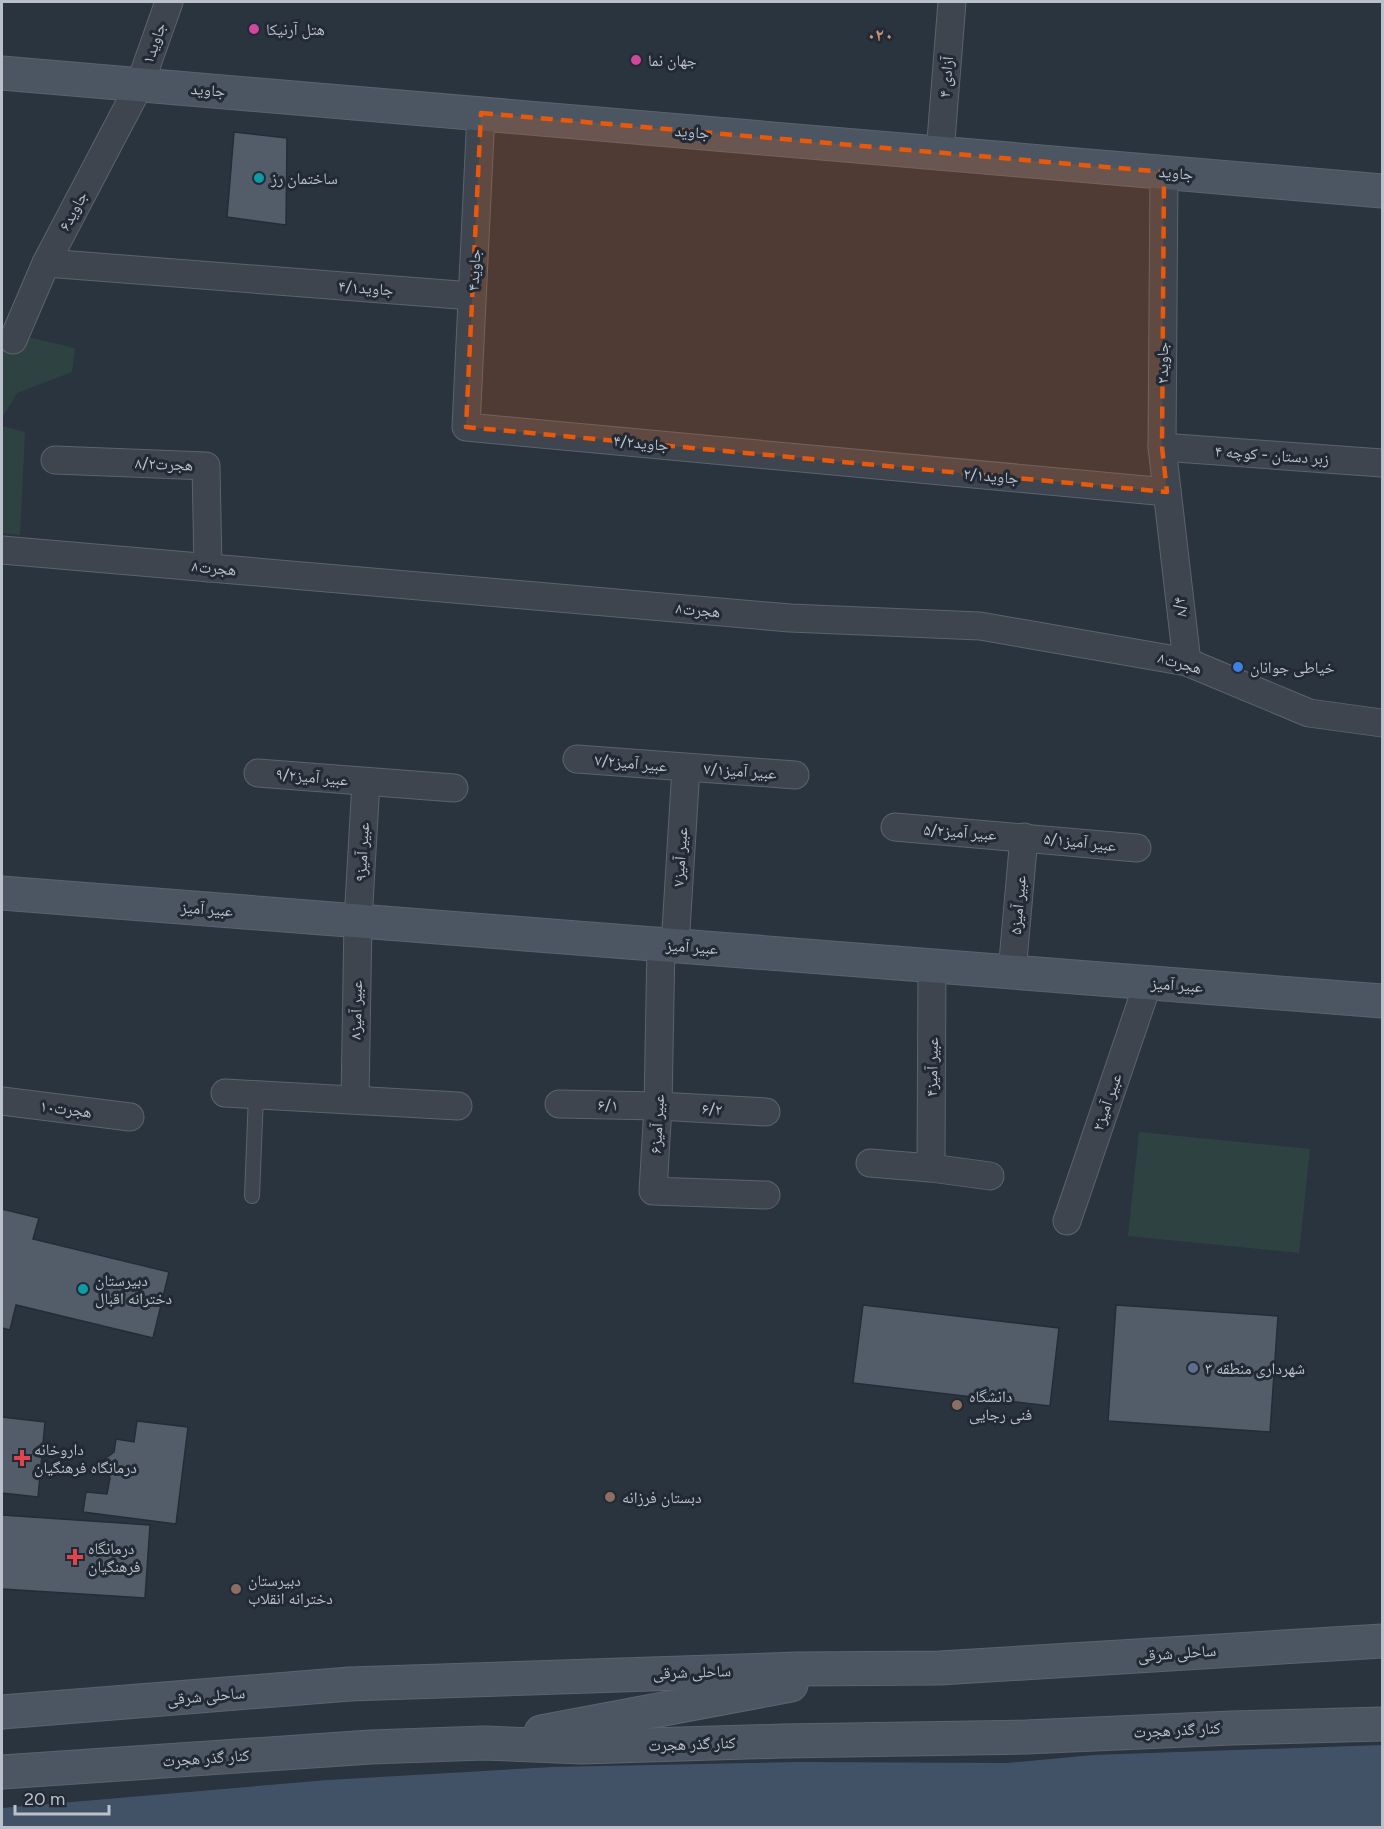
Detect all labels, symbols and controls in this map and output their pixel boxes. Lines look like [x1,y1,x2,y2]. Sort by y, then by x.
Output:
street label: ۱جاوید [138,20,170,66]
place label: هتل آرنیکا [266,20,325,40]
marker: هتل آرنیکا [247,22,261,36]
district label: ۰۲۰ [867,24,893,46]
place label: جهان نما [648,51,697,71]
marker: جهان نما [629,53,643,67]
street label: ۴ آزادی [935,55,958,99]
street label: جاوید [190,79,226,101]
street label: جاوید [674,121,710,143]
street label: جاوید [1158,162,1194,184]
place label: ساختمان رز [270,169,338,189]
marker: ساختمان رز [252,171,266,185]
street label: ۶جاوید [55,188,91,234]
street label: ۴جاوید [463,249,485,291]
street label: ۴/۱جاوید [338,277,394,299]
street label: ۲جاوید [1153,342,1172,384]
street label: ۴/۲جاوید [613,431,669,455]
street label: زبر دستان - کوچه ۴ [1214,442,1330,469]
street label: هجرت۸/۲ [135,453,193,475]
street label: ۲/۱جاوید [963,464,1019,488]
street label: هجرت۸ [191,557,237,579]
street label: ۸/۴ [1169,596,1191,618]
street label: هجرت۸ [675,599,721,621]
street label: هجرت۸ [1156,648,1204,678]
place label: خیاطی جوانان [1250,658,1335,678]
marker: خیاطی جوانان [1231,660,1245,674]
street label: ۷/۲عبیر آمیز [594,750,668,776]
street label: ۷/۱عبیر آمیز [703,759,777,783]
street label: ۹/۲عبیر آمیز [275,764,349,790]
street label: ۵/۲عبیر آمیز [923,820,997,844]
street label: عبیر آمیز۹ [351,822,373,882]
street label: ۷عبیر آمیز [668,827,692,887]
street label: ۵/۱عبیر آمیز [1043,829,1117,855]
street label: ۵عبیر آمیز [1006,875,1030,935]
street label: عبیر آمیز [179,898,234,920]
street label: عبیر آمیز [664,936,719,958]
street label: عبیر آمیز [1149,974,1204,996]
street label: ۸عبیر آمیز [346,980,366,1040]
street label: ۴عبیر آمیز [922,1037,942,1097]
street label: ۲عبیر آمیز [1088,1071,1126,1133]
street label: ۶عبیر آمیز [646,1094,668,1154]
street label: ۶/۱ [598,1095,618,1115]
street label: هجرت۱۰ [39,1096,93,1122]
street label: ۶/۲ [701,1099,723,1119]
place label: دبیرستان دخترانه اقبال [95,1271,172,1309]
marker: دبیرستان دخترانه اقبال [76,1282,90,1296]
place label: شهرداری منطقه ۳ [1205,1359,1305,1379]
marker: شهرداری منطقه ۳ [1186,1361,1200,1375]
place label: دانشگاه فنی رجایی [969,1387,1032,1425]
marker: دانشگاه فنی رجایی [950,1398,964,1412]
place label: داروخانه درمانگاه فرهنگیان [34,1440,137,1478]
marker: داروخانه درمانگاه فرهنگیان [15,1451,29,1465]
place label: دبستان فرزانه [622,1488,702,1508]
marker: دبستان فرزانه [603,1490,617,1504]
place label: درمانگاه فرهنگیان [88,1539,141,1577]
marker: درمانگاه فرهنگیان [66,1548,84,1566]
place label: دبیرستان دخترانه انقلاب [248,1571,333,1608]
marker: دبیرستان دخترانه انقلاب [229,1582,243,1596]
street label: ساحلی شرقی [1137,1641,1217,1666]
street label: ساحلی شرقی [653,1661,732,1684]
street label: ساحلی شرقی [166,1683,246,1710]
street label: کنار گذر هجرت [1133,1718,1222,1742]
street label: کنار گذر هجرت [648,1733,736,1755]
street label: کنار گذر هجرت [162,1745,251,1771]
scale bar [15,1778,110,1816]
text: 20 m [24,1788,65,1810]

